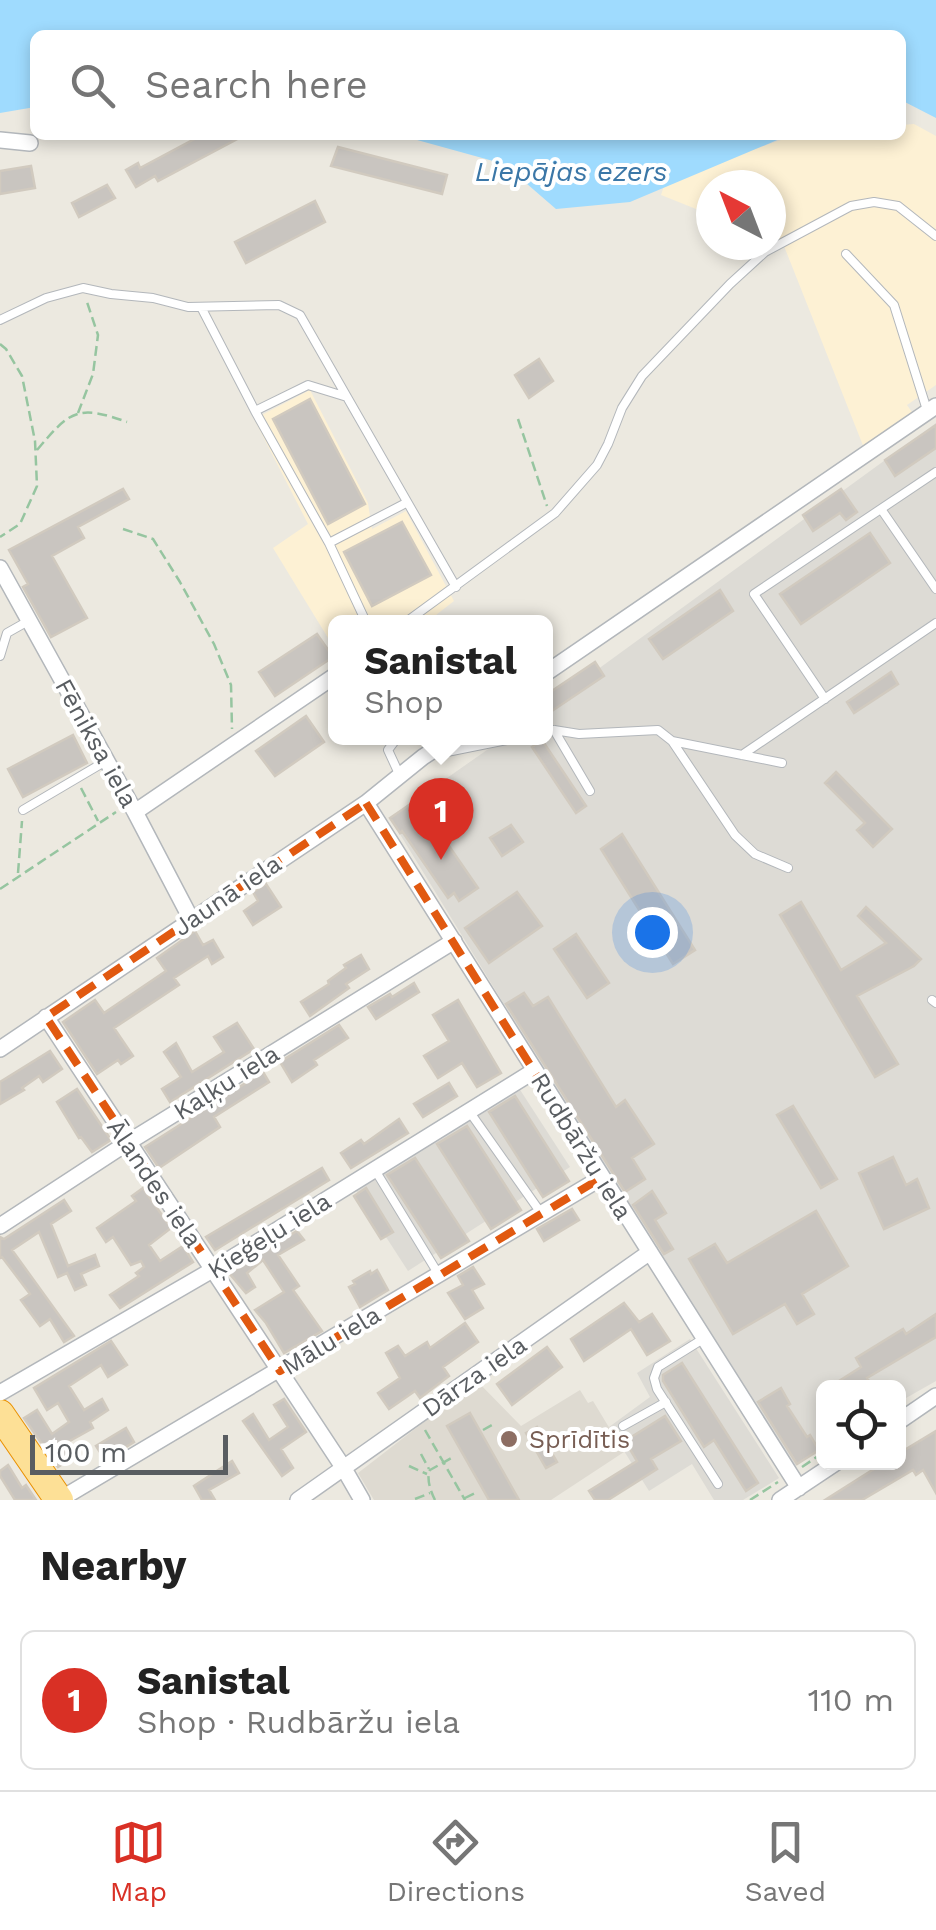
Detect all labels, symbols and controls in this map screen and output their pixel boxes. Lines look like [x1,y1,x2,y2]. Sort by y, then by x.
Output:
search box [30,30,906,140]
icon: search [65,58,120,113]
text: Search here [145,63,368,107]
water label: Liepājas ezers [475,155,667,188]
north arrow [696,170,786,260]
popup [328,615,553,745]
text: Sanistal [364,639,517,683]
street label: Fēniksa iela [49,674,144,813]
text: Shop [364,683,444,721]
pin: 1 [408,778,474,860]
street label: Jaunā iela [168,849,287,942]
your location [627,907,678,958]
street label: Kaļķu iela [168,1039,284,1126]
street label: Rudbāržu iela [525,1067,638,1225]
street label: Ālandes iela [101,1114,208,1253]
street label: Ķieģeļu iela [202,1186,336,1285]
street label: Mālu iela [277,1300,386,1381]
street label: Dārza iela [417,1330,532,1423]
map controls [816,1380,906,1470]
button: locate [816,1380,906,1470]
place label: Sprīdītis [529,1425,630,1454]
marker: Sprīdītis [498,1428,520,1450]
scale bar [30,1430,228,1474]
text: 100 m [45,1436,127,1469]
text: Nearby [40,1541,187,1590]
text: Sanistal [137,1659,290,1703]
text: 1 [68,1681,81,1719]
text: 110 m [808,1681,894,1719]
text: Shop · Rudbāržu iela [137,1703,460,1741]
tab: Map [110,1815,167,1908]
tab: Directions [387,1815,525,1908]
tab: Saved [745,1815,826,1908]

